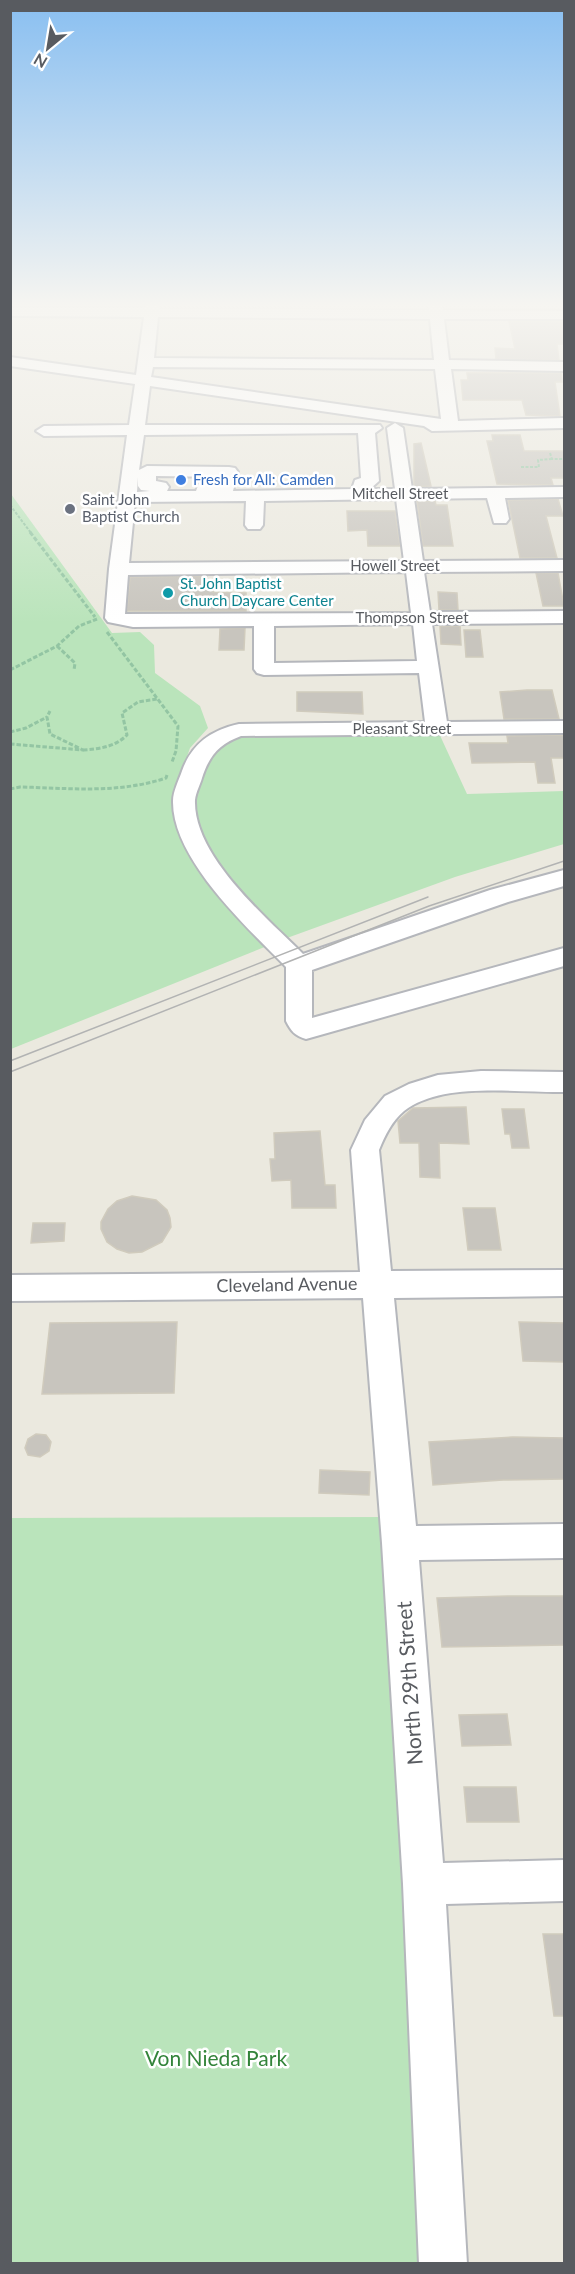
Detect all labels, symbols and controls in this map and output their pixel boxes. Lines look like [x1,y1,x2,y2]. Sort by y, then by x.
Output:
north arrow [18,18,78,78]
text: N [30,50,50,73]
place label: Fresh for All: Camden [193,470,334,488]
marker: Fresh for All: Camden [174,473,188,487]
street label: Mitchell Street [352,484,449,502]
place label: Saint John Baptist Church [82,490,180,525]
marker: Saint John Baptist Church [63,502,77,516]
street label: Howell Street [350,556,440,574]
place label: St. John Baptist Church Daycare Center [180,574,334,609]
marker: St. John Baptist Church Daycare Center [161,586,175,600]
street label: Thompson Street [355,608,469,626]
street label: Pleasant Street [353,719,452,737]
street label: Cleveland Avenue [216,1272,358,1296]
street label: North 29th Street [390,1600,427,1766]
park label: Von Nieda Park [145,2045,287,2070]

